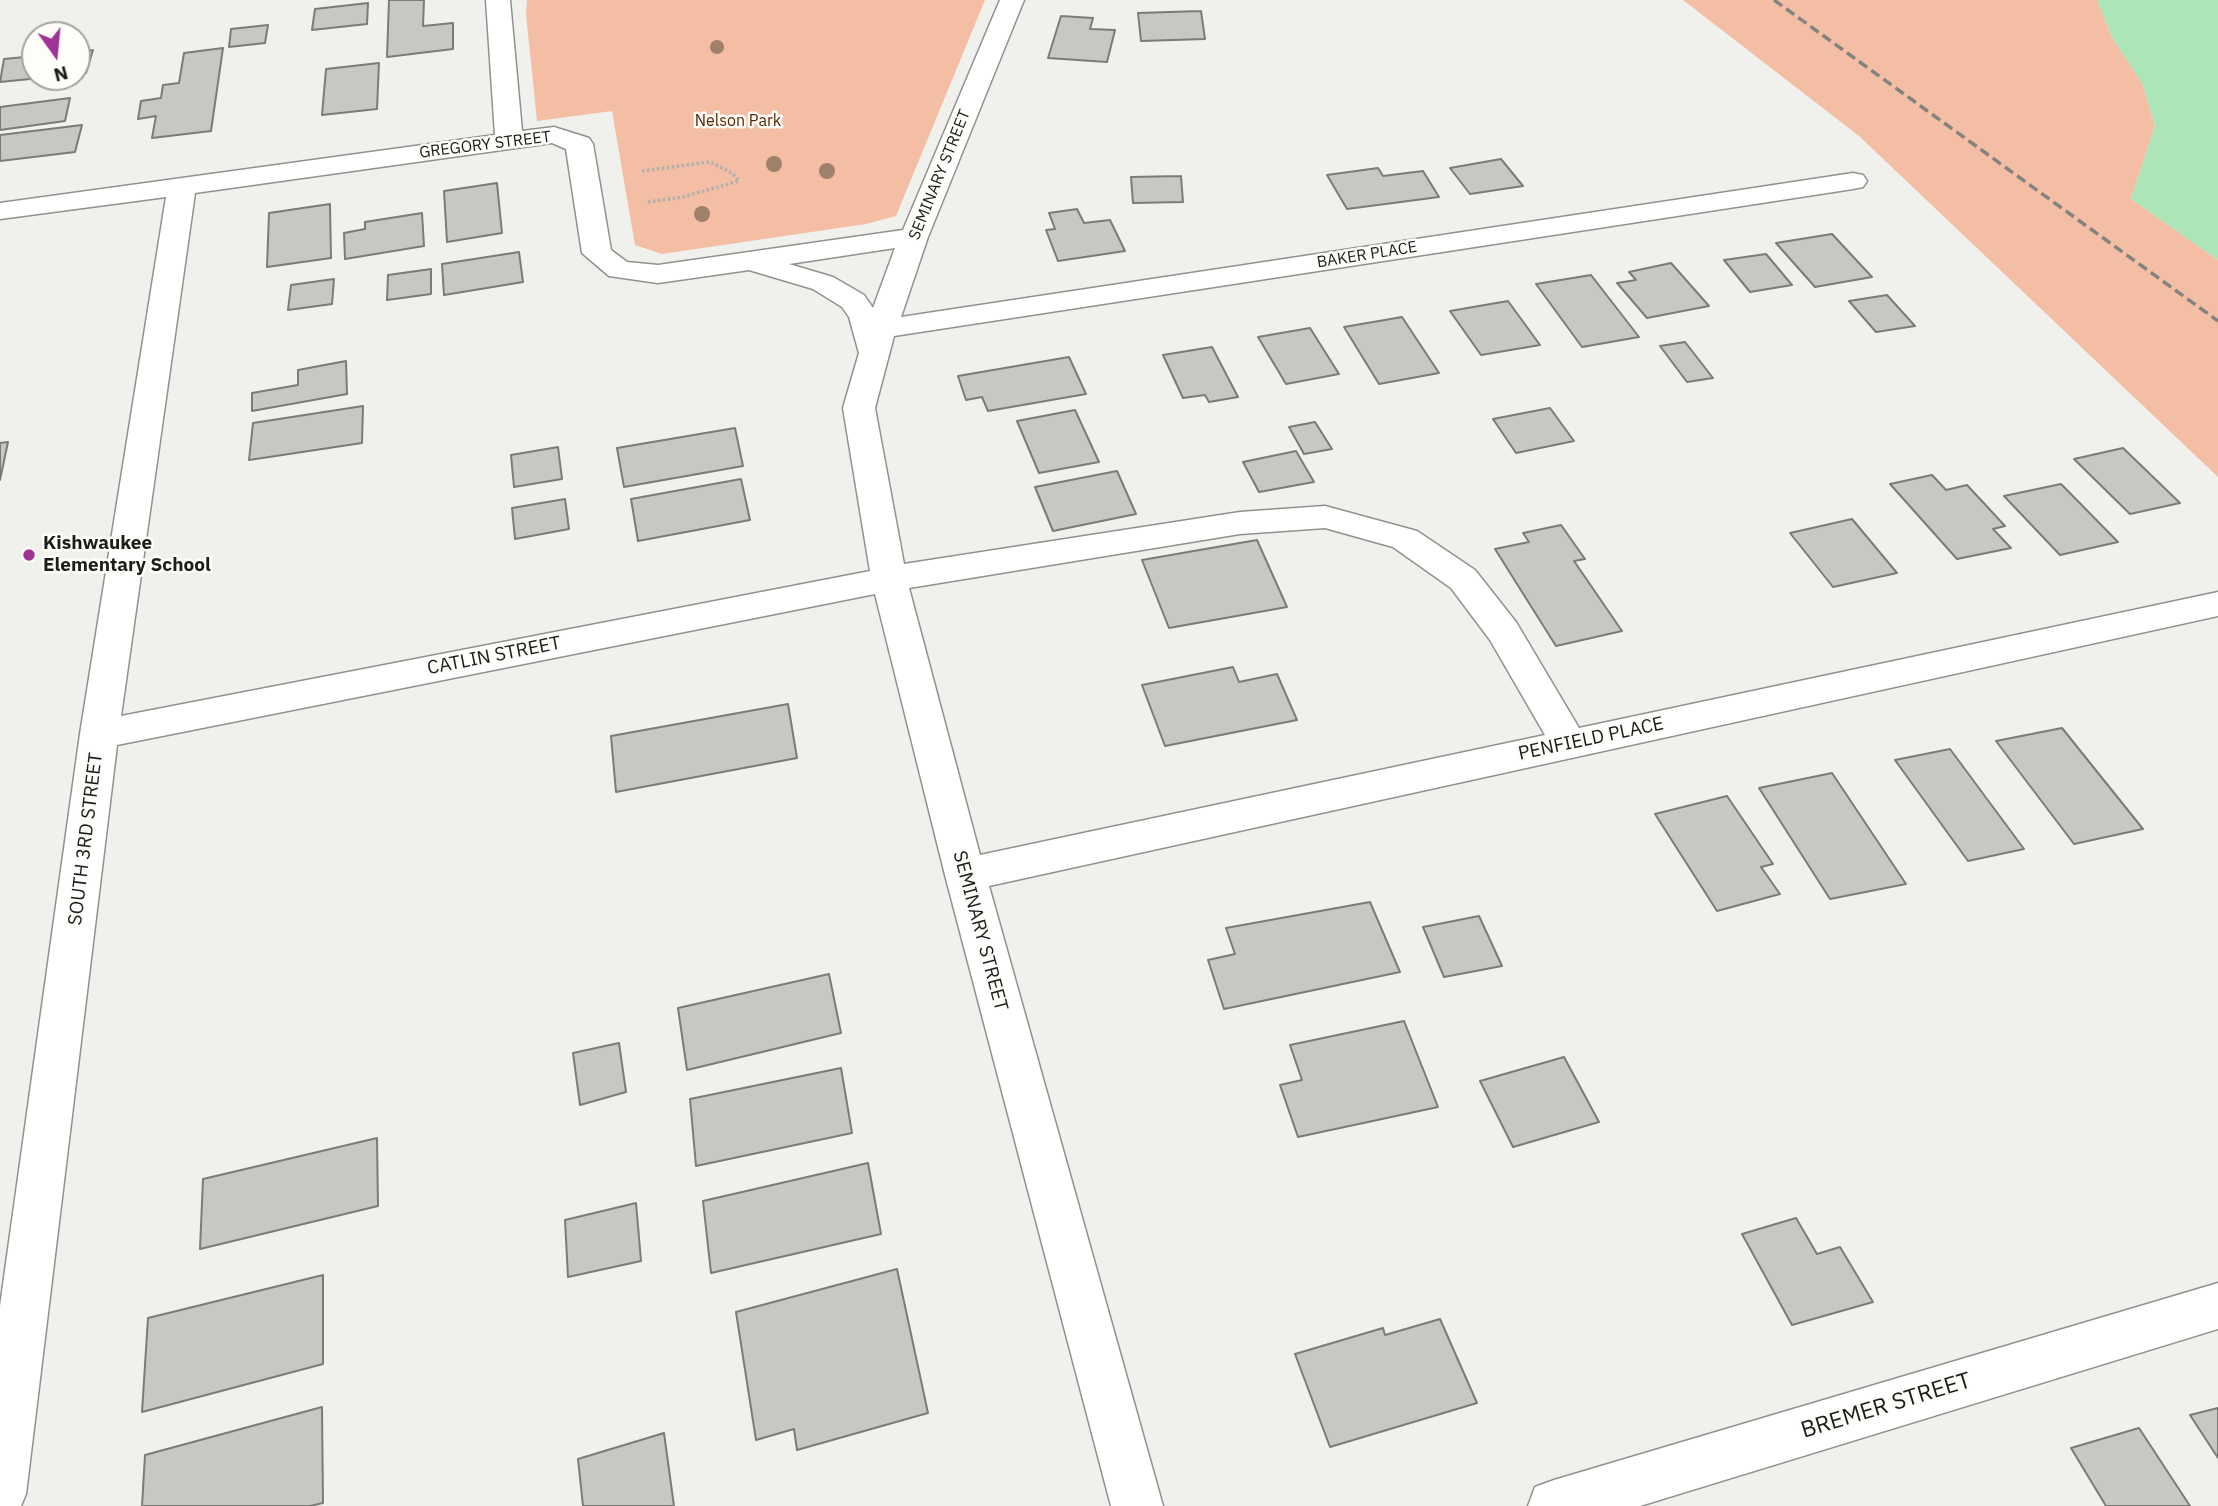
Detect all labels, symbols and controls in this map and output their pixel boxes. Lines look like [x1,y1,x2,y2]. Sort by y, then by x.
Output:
north arrow [21,21,91,91]
text: N [51,61,71,88]
street label: SEMINARY STREET [905,107,975,243]
park label: Nelson Park [695,111,781,131]
street label: GREGORY STREET [418,127,552,163]
street label: BAKER PLACE [1315,238,1419,272]
place label: Kishwaukee Elementary School [43,533,211,577]
marker: Kishwaukee Elementary School [21,547,37,563]
street label: CATLIN STREET [425,632,563,680]
street label: PENFIELD PLACE [1516,712,1666,766]
street label: SOUTH 3RD STREET [64,751,108,927]
street label: SEMINARY STREET [948,848,1012,1014]
street label: BREMER STREET [1798,1367,1974,1445]

